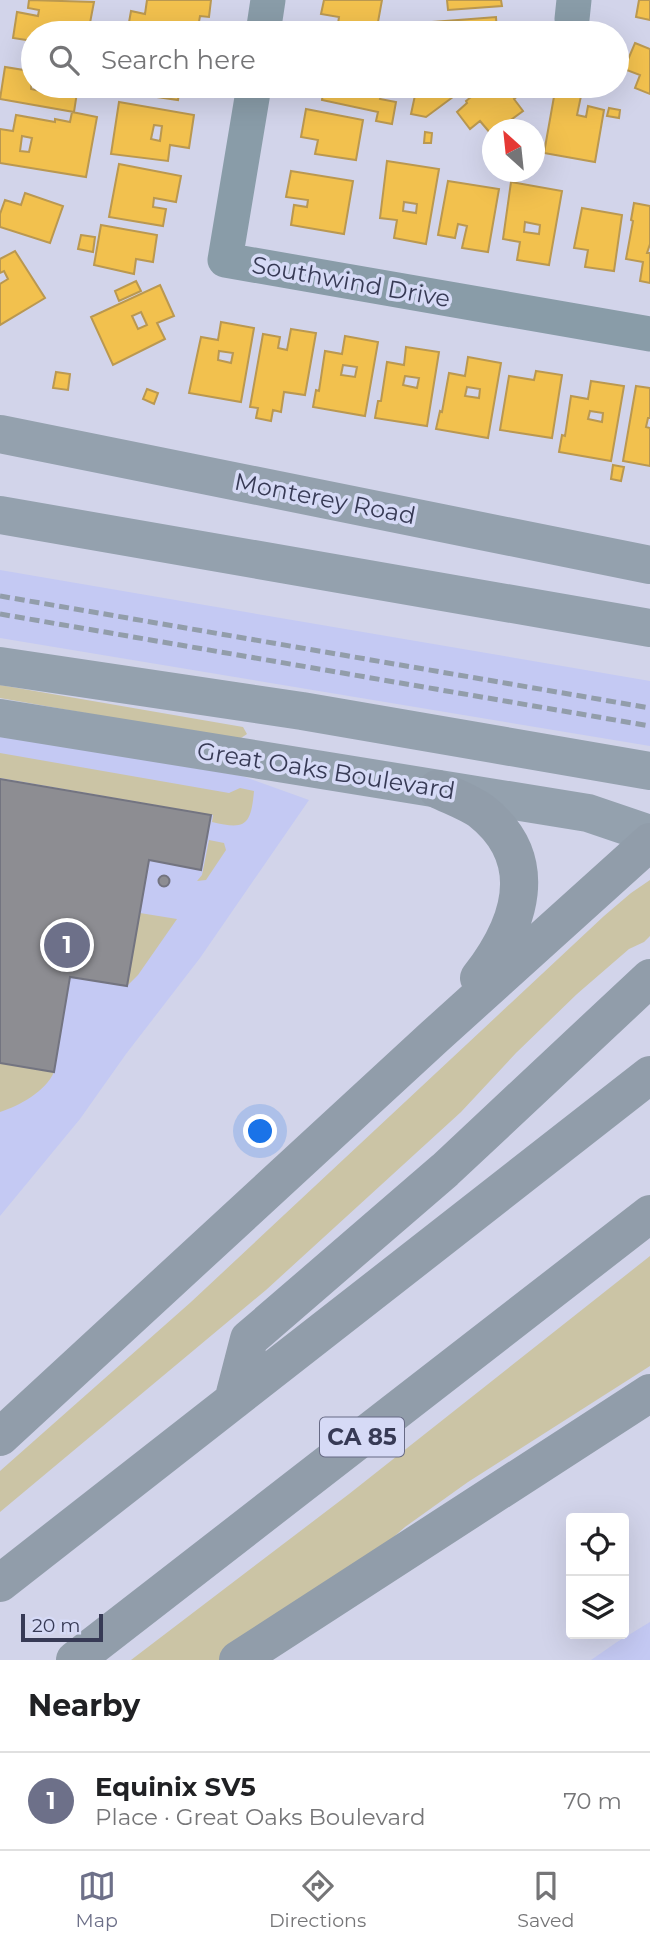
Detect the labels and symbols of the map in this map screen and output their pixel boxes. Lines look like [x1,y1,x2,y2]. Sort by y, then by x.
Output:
north arrow [482,119,545,182]
street label: Southwind Drive [250,250,453,313]
street label: Monterey Road [232,467,418,530]
street label: Great Oaks Boulevard [195,736,457,805]
pin: 1 [44,919,90,971]
your location [243,1114,277,1148]
road number: CA 85 [320,1418,404,1456]
scale bar [21,1611,103,1643]

